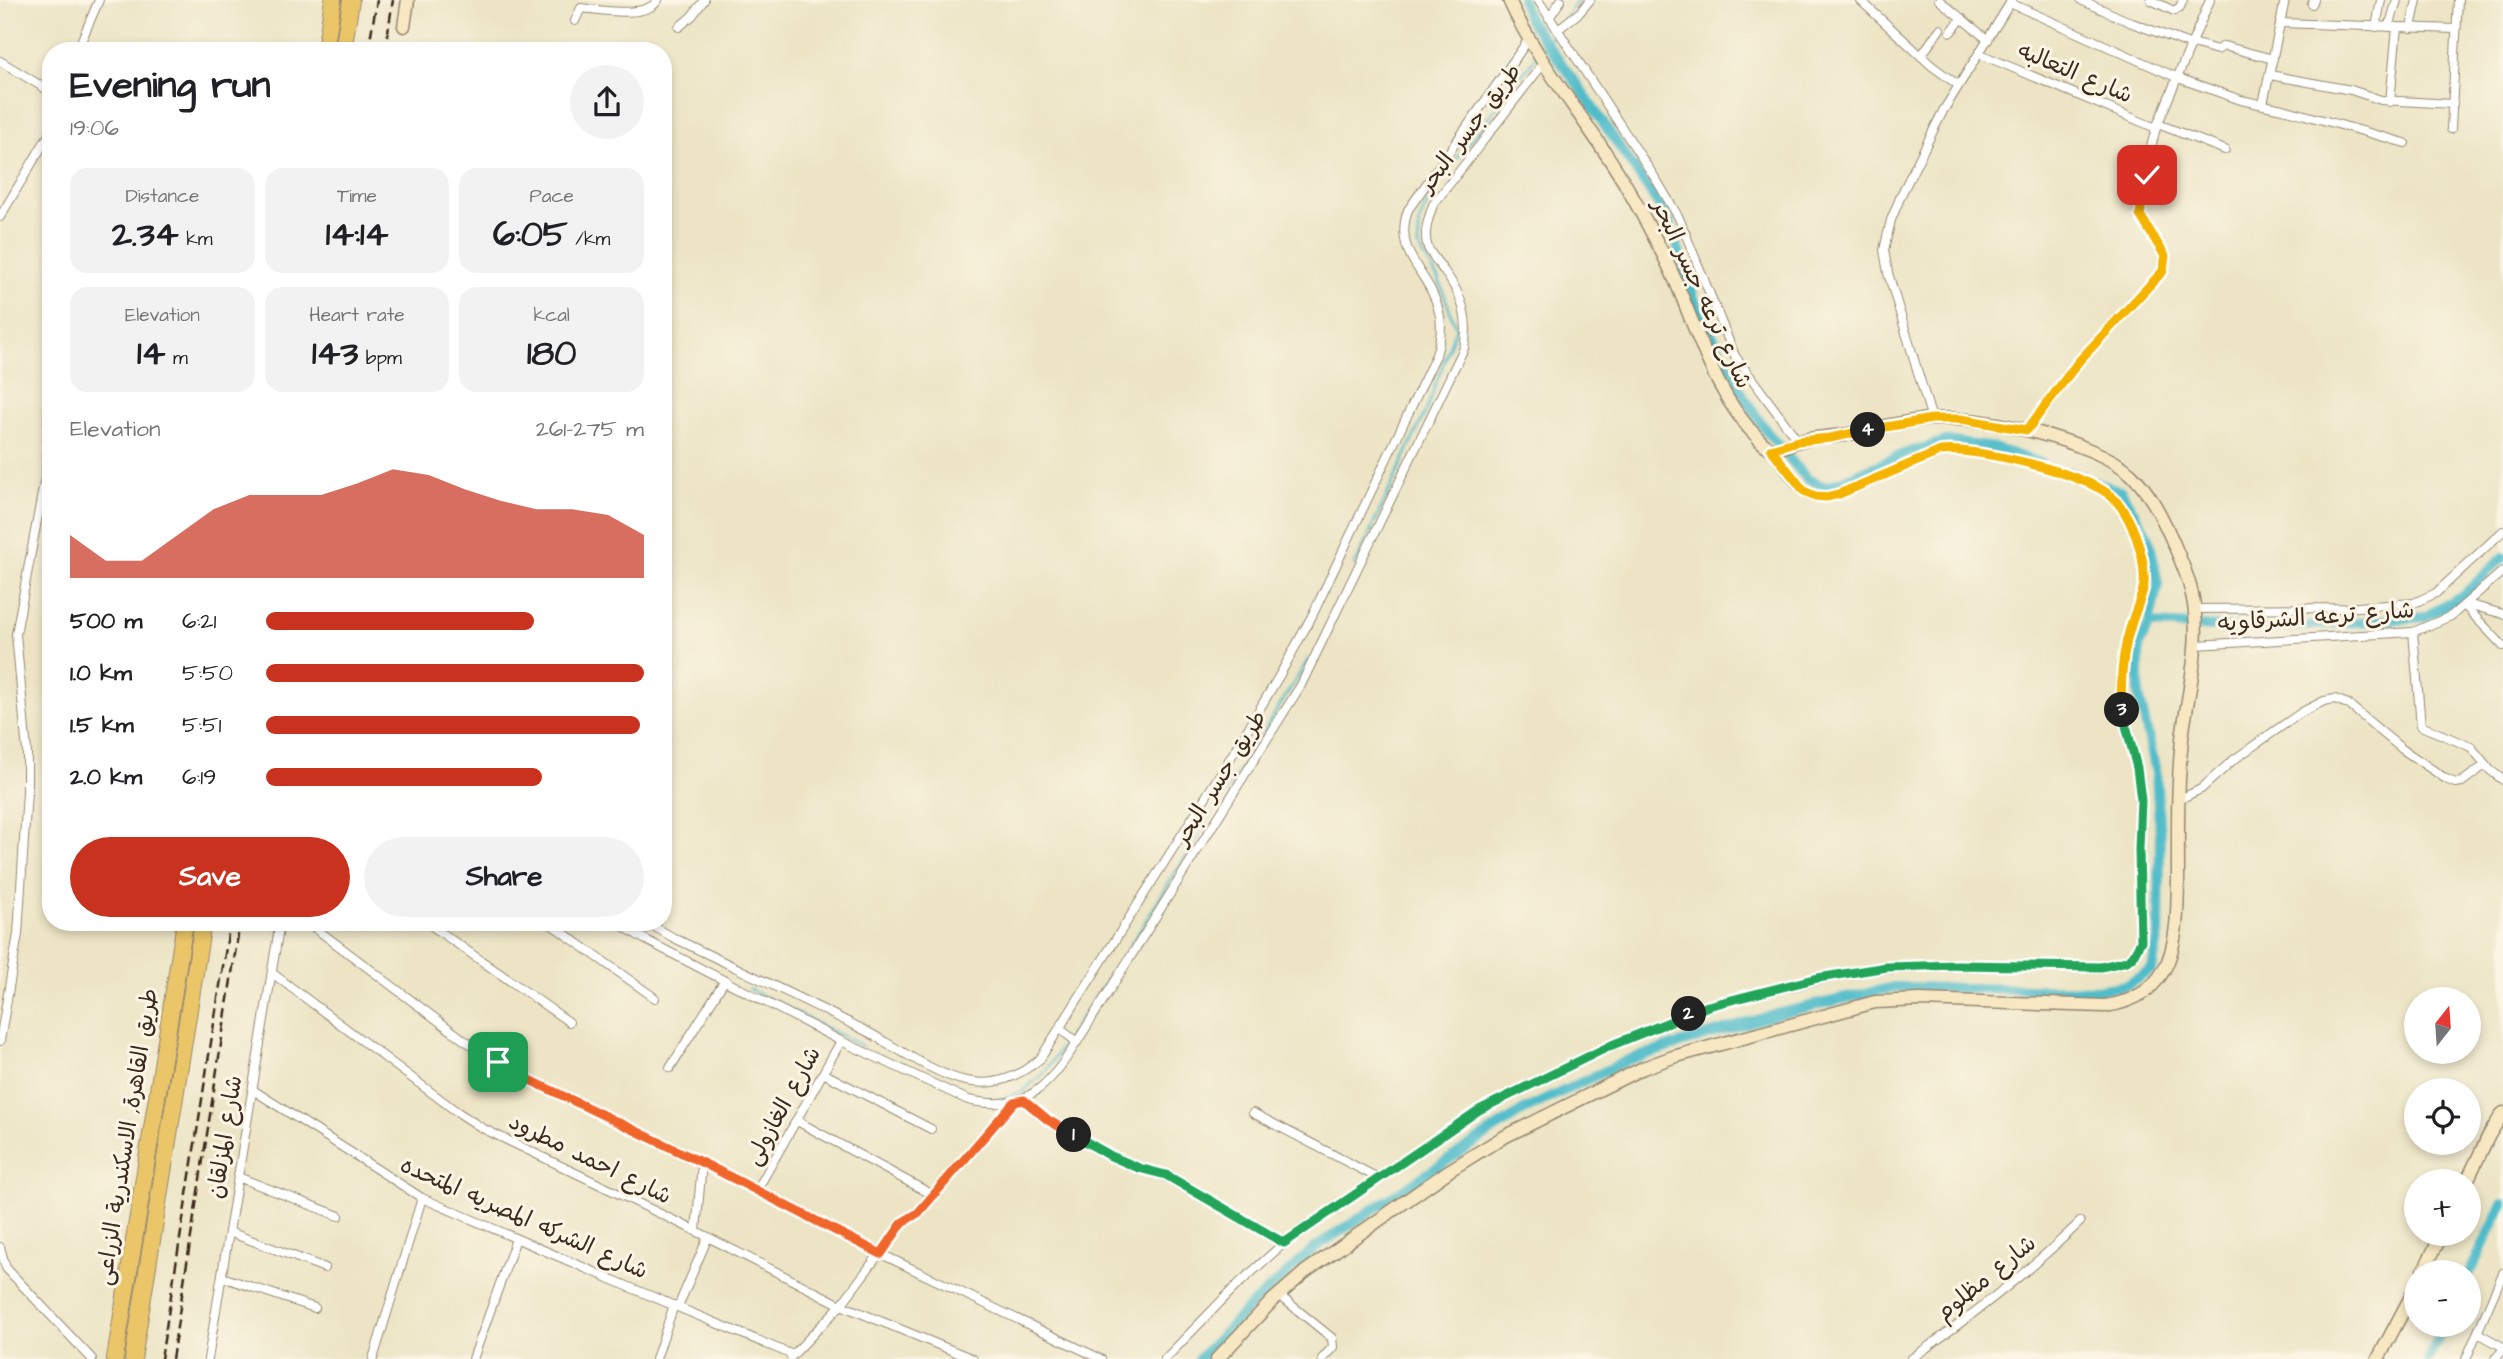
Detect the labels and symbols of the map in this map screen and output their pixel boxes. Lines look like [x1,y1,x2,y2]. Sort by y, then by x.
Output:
street label: شارع التعالبه [2013,34,2137,112]
street label: طريق جسر البحر [1410,57,1529,201]
pin [2117,145,2177,205]
street label: شارع ترعه جسر البحر [1643,192,1760,394]
pin: 4 [1850,412,1885,448]
street label: شارع ترعه الشرقاويه [2217,594,2415,640]
pin: 3 [2104,692,2140,728]
street label: طريق جسر البحر [1165,704,1274,853]
street label: طريق القاهرة, الاسكندرية الزراعى [88,986,166,1288]
north arrow [2404,987,2482,1064]
pin: 2 [1672,996,1706,1032]
pin [468,1032,528,1092]
street label: شارع الغازولى [737,1041,829,1171]
street label: شارع المزلقان [199,1073,251,1201]
street label: شارع احمد مطرود [503,1106,677,1212]
pin: 1 [1056,1118,1092,1152]
street label: شارع الشركه المصريه المتحده [395,1149,653,1287]
street label: شارع مظلوم [1929,1228,2044,1329]

